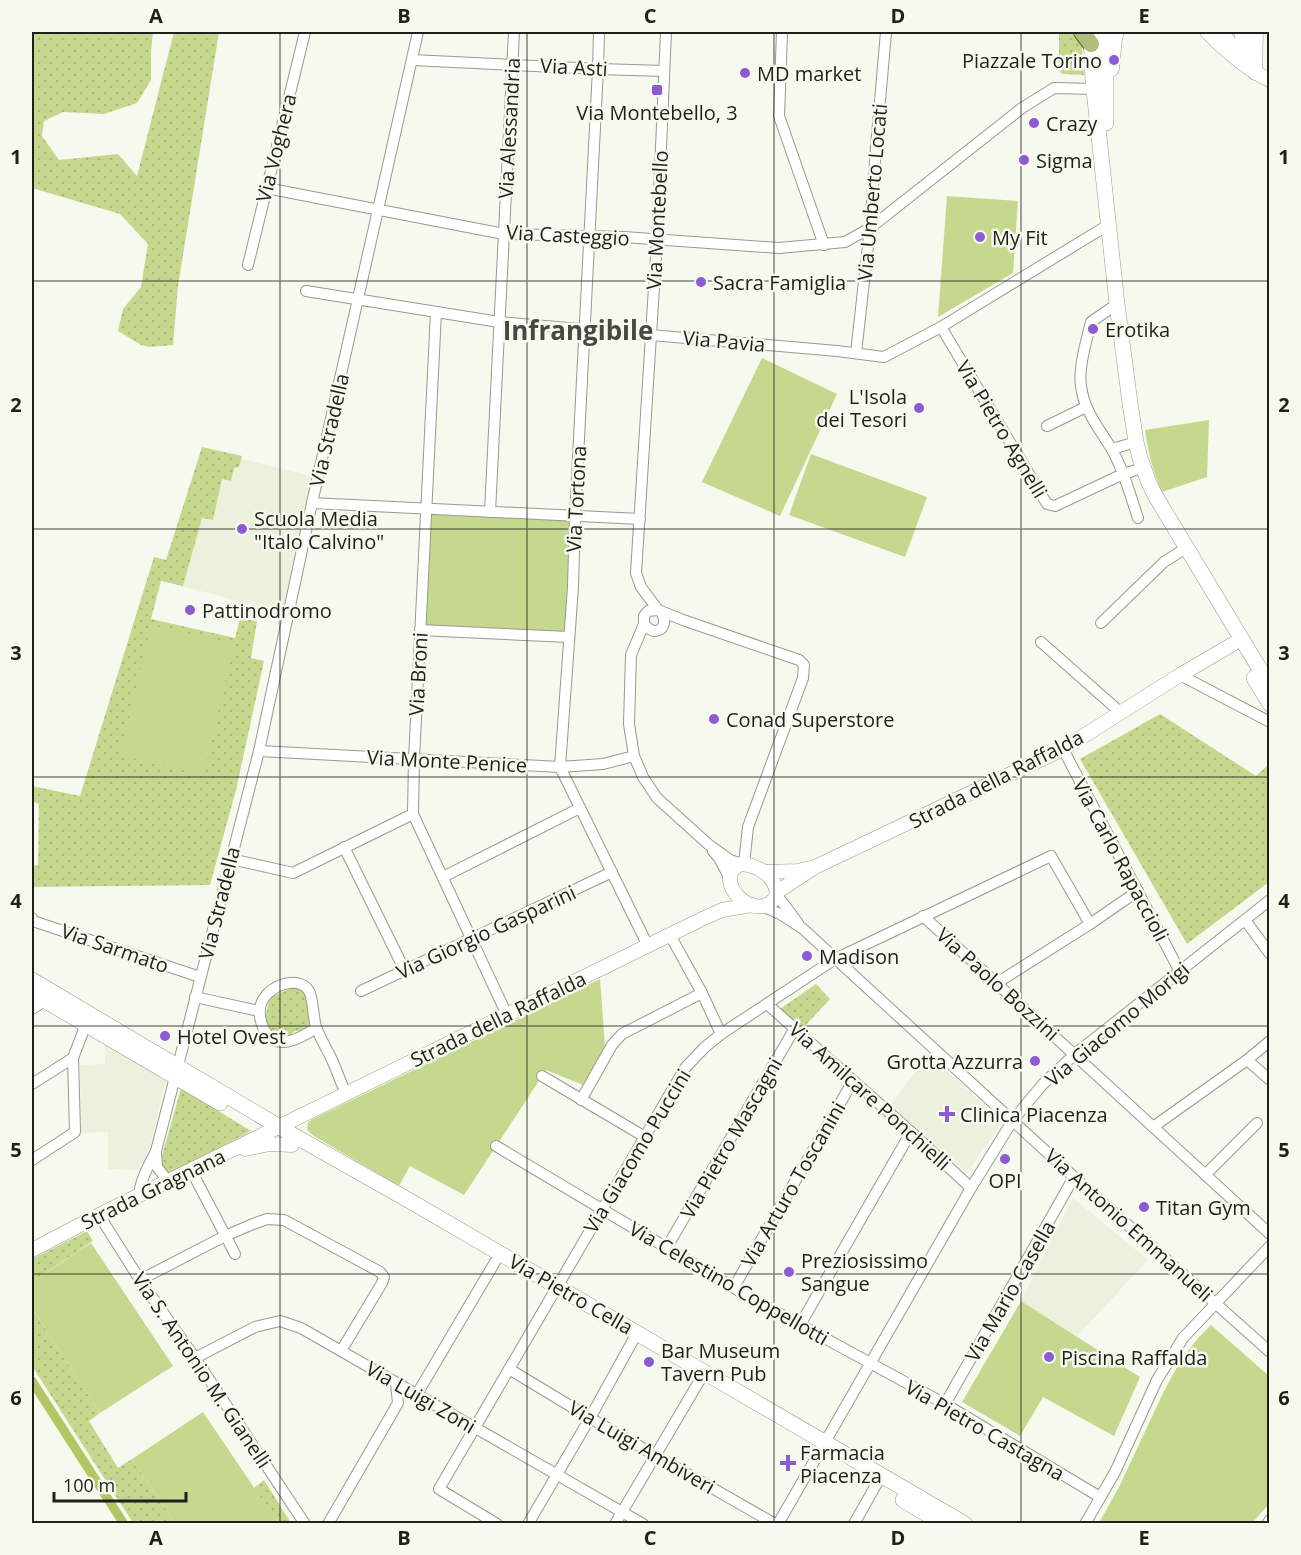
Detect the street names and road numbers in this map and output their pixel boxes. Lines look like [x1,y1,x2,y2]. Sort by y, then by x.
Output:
street label: Via Asti [540,52,608,82]
street label: Via Alessandria [492,57,526,199]
street label: Via Voghera [249,91,303,205]
street label: Via Umberto Locati [851,102,893,282]
street label: Via Montebello [640,150,674,290]
street label: Via Casteggio [506,218,630,252]
street label: Via Pavia [682,324,766,358]
street label: Via Pietro Agnelli [950,355,1054,503]
street label: Via Stradella [303,371,355,489]
street label: Via Tortona [560,445,592,553]
street label: Via Broni [402,631,434,717]
street label: Strada della Raffalda [904,723,1088,835]
street label: Via Monte Penice [366,743,528,779]
street label: Via Carlo Rapaccioli [1067,774,1175,946]
street label: Via Stradella [192,844,246,962]
street label: Via Giorgio Gasparini [392,878,580,986]
street label: Via Sarmato [58,917,172,979]
street label: Via Paolo Bozzini [931,922,1065,1046]
street label: Via Giacomo Morigi [1039,956,1195,1092]
street label: Strada della Raffalda [406,965,590,1073]
street label: Via Amilcare Ponchielli [783,1016,957,1176]
street label: Via Pietro Mascagni [674,1053,788,1223]
street label: Via Giacomo Puccini [577,1064,697,1238]
street label: Via Arturo Toscanini [735,1096,851,1272]
street label: Strada Gragnana [76,1142,230,1236]
street label: Via Antonio Emmanueli [1039,1142,1219,1308]
street label: Via Celestino Coppellotti [624,1215,834,1351]
street label: Via Mario Casella [959,1216,1061,1366]
street label: Via Pietro Cella [504,1248,638,1340]
street label: Via S. Antonio M. Gianelli [126,1267,278,1473]
street label: Via Luigi Zoni [361,1355,481,1439]
street label: Via Pietro Castagna [900,1373,1070,1487]
street label: Via Luigi Ambiveri [564,1394,720,1500]

